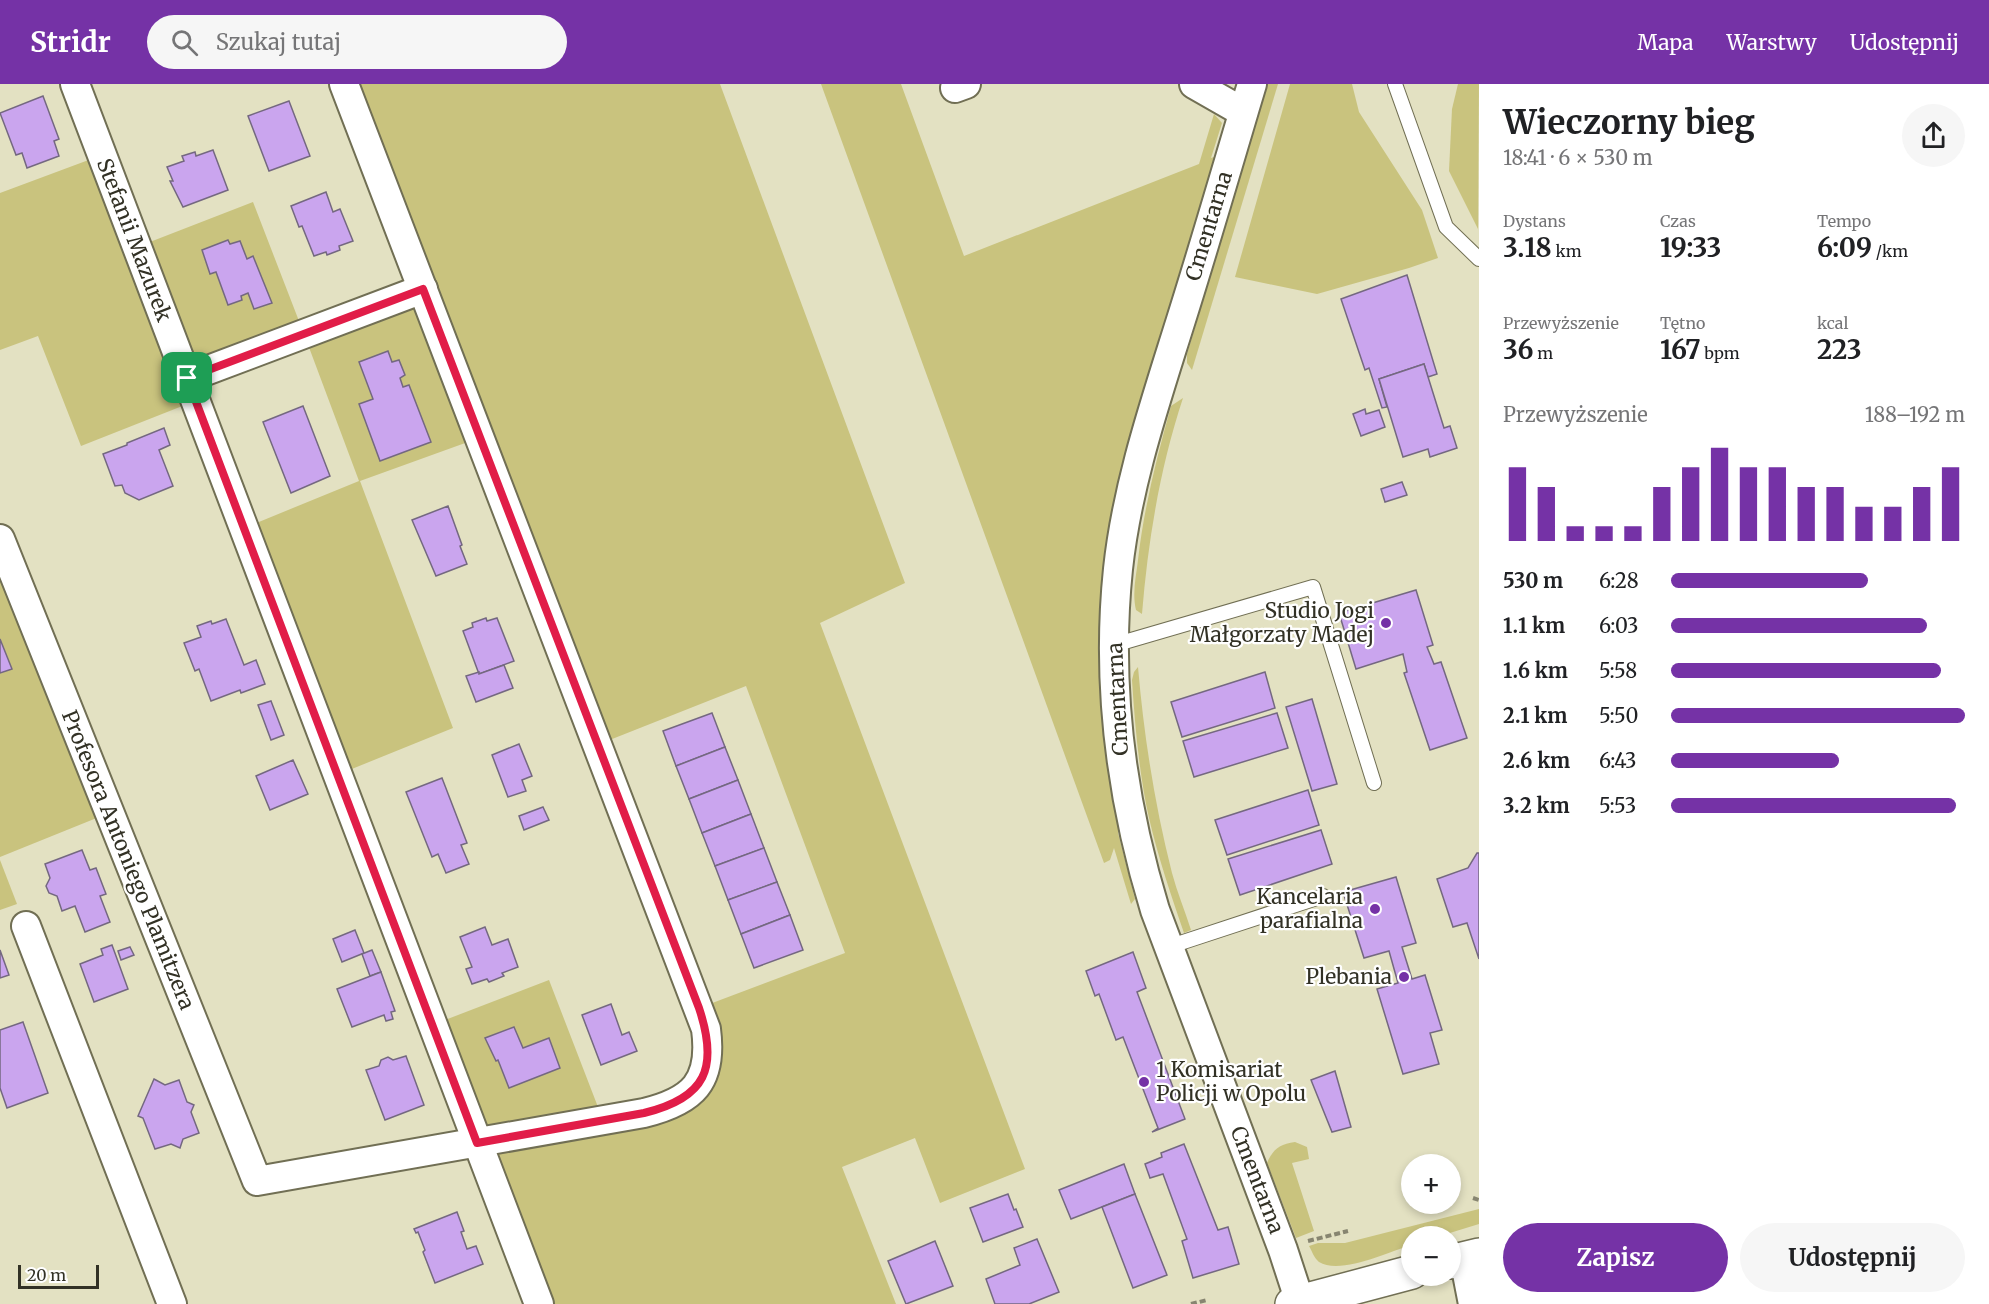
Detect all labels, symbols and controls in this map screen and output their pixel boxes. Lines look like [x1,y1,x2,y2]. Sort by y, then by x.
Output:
search box [147,15,567,69]
text: Stridr [30,24,111,60]
icon: search [168,26,201,59]
text: Szukaj tutaj [216,28,341,56]
text: Mapa [1637,29,1694,56]
text: Warstwy [1727,29,1817,56]
text: Udostępnij [1850,29,1959,56]
text: Wieczorny bieg [1503,102,1755,143]
button: share [1902,104,1965,167]
text: 18:41 · 6 × 530 m [1503,145,1653,170]
street label: Stefanii Mazurek [91,154,178,326]
street label: Cmentarna [1179,168,1238,284]
text: Dystans [1503,211,1566,231]
text: Czas [1660,211,1696,231]
text: Tempo [1817,211,1871,231]
text: 3.18 [1503,231,1552,264]
text: 19:33 [1660,231,1721,264]
text: 6:09 [1817,231,1872,264]
text: km [1552,241,1582,261]
text: /km [1872,241,1908,261]
text: Przewyższenie [1503,313,1619,333]
text: Tętno [1660,313,1705,333]
text: kcal [1817,313,1848,333]
text: 36 [1503,333,1534,366]
text: 167 [1660,333,1701,366]
text: 223 [1817,333,1862,366]
text: m [1534,343,1553,363]
text: bpm [1701,343,1740,363]
pin [161,352,212,403]
icon: arrive [170,361,203,394]
text: Przewyższenie [1503,402,1648,427]
text: 188–192 m [1865,402,1965,427]
text: 530 m [1503,568,1563,593]
text: 6:28 [1599,568,1639,593]
place label: Studio Jogi Małgorzaty Madej [1190,597,1374,648]
text: 1.1 km [1503,613,1565,638]
text: 6:03 [1599,613,1639,638]
marker: Studio Jogi Małgorzaty Madej [1379,616,1393,630]
street label: Cmentarna [1101,642,1134,756]
text: 1.6 km [1503,658,1568,683]
text: 5:58 [1599,658,1637,683]
text: 2.1 km [1503,703,1567,728]
text: 5:50 [1599,703,1638,728]
street label: Profesora Antoniego Plamitzera [56,706,201,1013]
text: 2.6 km [1503,748,1570,773]
text: 6:43 [1599,748,1636,773]
text: 3.2 km [1503,793,1570,818]
text: 5:53 [1599,793,1636,818]
place label: Kancelaria parafialna [1256,883,1363,934]
marker: Kancelaria parafialna [1368,902,1382,916]
place label: Plebania [1305,963,1392,990]
marker: Plebania [1397,970,1411,984]
place label: 1 Komisariat Policji w Opolu [1156,1056,1306,1107]
marker: 1 Komisariat Policji w Opolu [1137,1075,1151,1089]
street label: Cmentarna [1225,1122,1290,1237]
map controls [1401,1154,1461,1286]
button: + [1401,1154,1461,1214]
button: Zapisz [1503,1223,1728,1292]
button: Udostępnij [1740,1223,1965,1292]
button: − [1401,1226,1461,1286]
scale bar [18,1262,99,1290]
text: 20 m [27,1265,66,1285]

